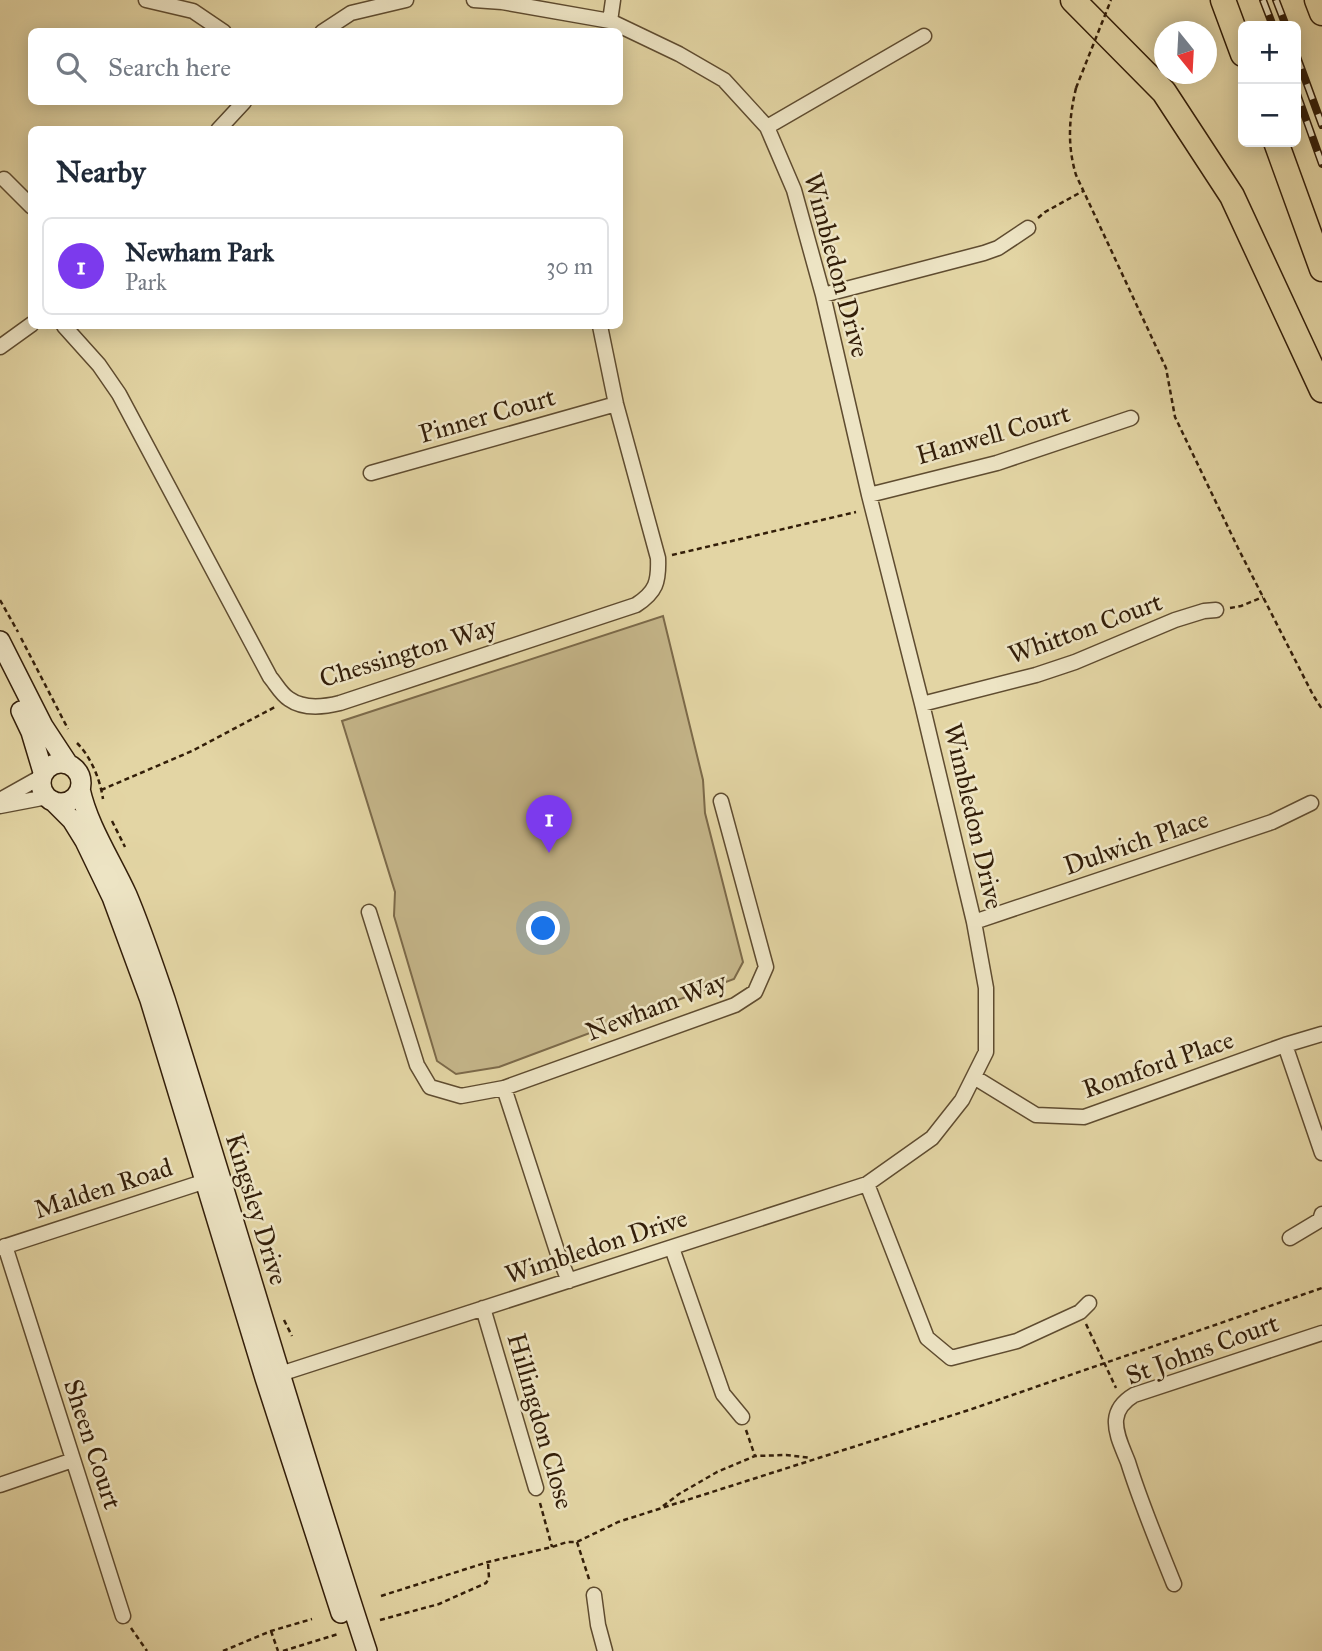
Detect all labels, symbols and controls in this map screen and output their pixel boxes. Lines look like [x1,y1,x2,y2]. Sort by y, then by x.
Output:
north arrow [1154,21,1217,84]
map controls [1238,21,1301,147]
button: + [1238,21,1301,84]
search box [28,28,623,105]
icon: search [52,48,90,86]
text: Search here [108,51,231,83]
button: − [1238,84,1301,147]
text: Nearby [56,154,146,190]
street label: Wimbledon Drive [797,169,877,361]
text: Newham Park [125,236,274,268]
text: 1 [76,252,86,280]
text: 30 m [546,252,593,280]
text: Park [125,268,167,296]
street label: Pinner Court [415,380,559,450]
street label: Hanwell Court [912,397,1074,471]
street label: Whitton Court [1004,585,1166,671]
street label: Chessington Way [315,610,501,694]
street label: Wimbledon Drive [937,720,1011,912]
pin: 1 [526,795,572,853]
street label: Dulwich Place [1059,802,1213,882]
your location [526,911,560,945]
street label: Newham Way [581,964,732,1048]
street label: Romford Place [1078,1023,1238,1105]
street label: Kingsley Drive [219,1129,295,1289]
street label: Malden Road [30,1151,176,1225]
street label: Wimbledon Drive [501,1201,691,1291]
street label: St Johns Court [1121,1307,1283,1391]
street label: Hillingdon Close [501,1329,581,1513]
street label: Sheen Court [57,1375,129,1513]

